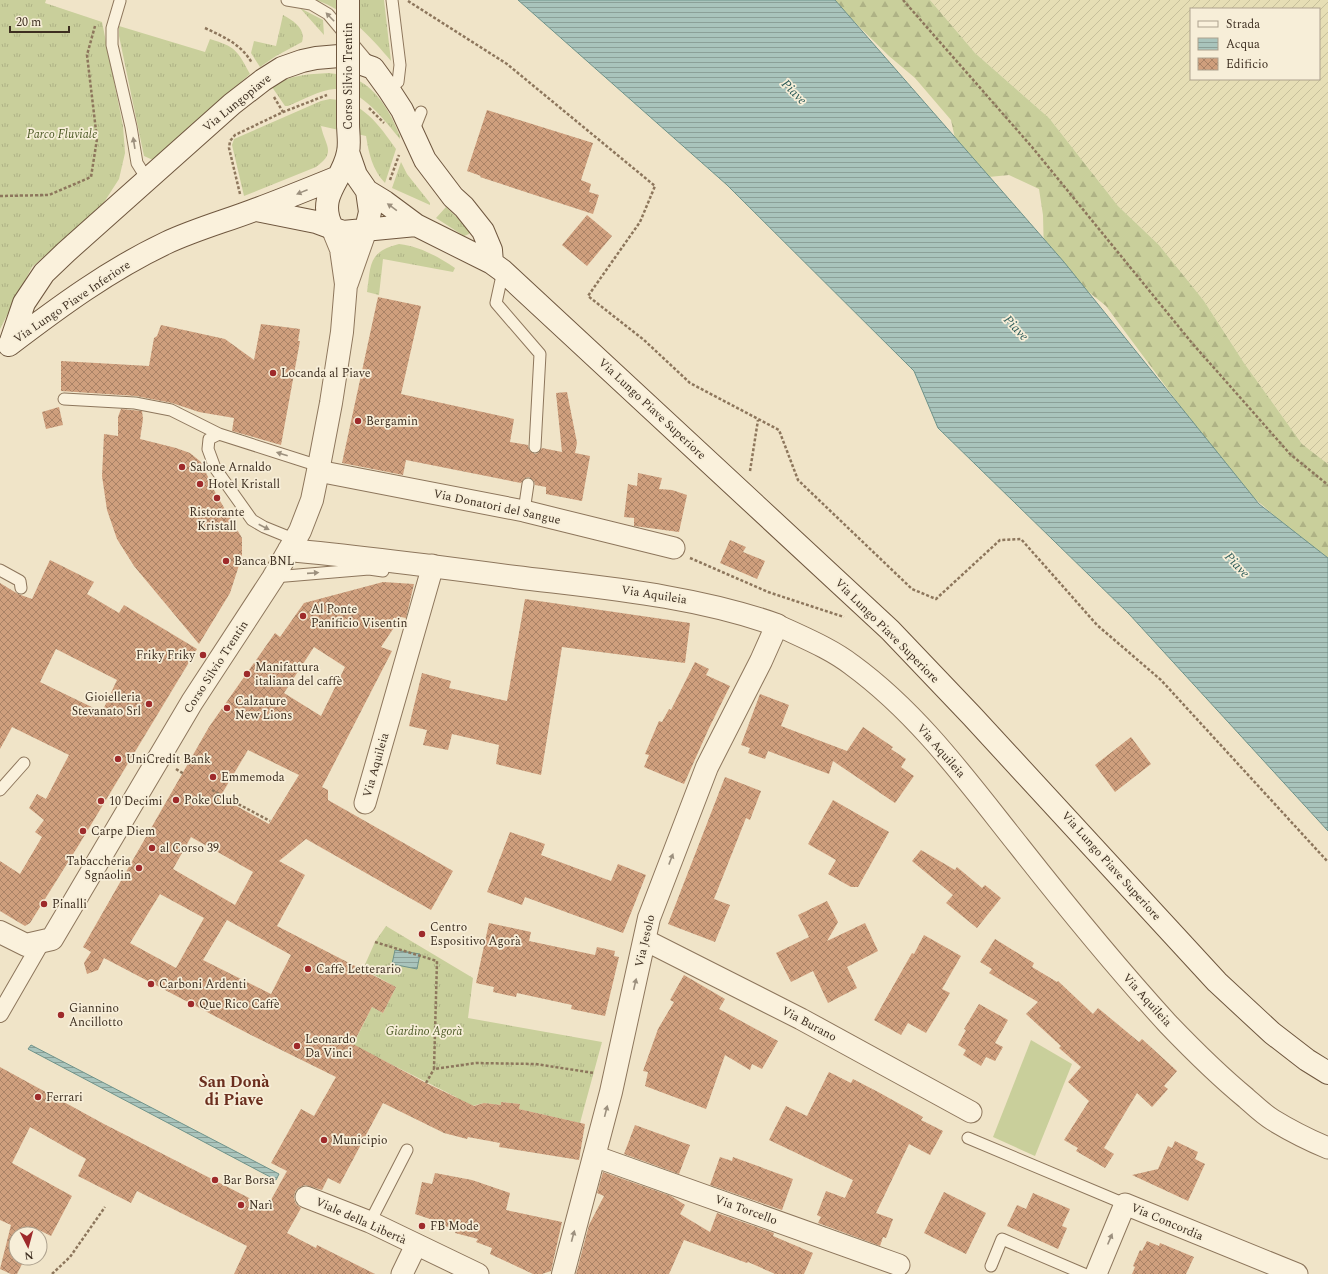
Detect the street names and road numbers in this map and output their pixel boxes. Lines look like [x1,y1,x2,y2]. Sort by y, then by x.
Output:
street label: Corso Silvio Trentin [339,22,358,130]
street label: Via Lungopiave [199,69,276,137]
street label: Via Lungo Piave Inferiore [10,256,135,348]
street label: Via Lungo Piave Superiore [594,354,710,464]
street label: Via Donatori del Sangue [432,484,563,530]
street label: Via Lungo Piave Superiore [830,574,944,688]
street label: Via Aquileia [620,580,688,610]
street label: Corso Silvio Trentin [179,617,253,717]
street label: Via Aquileia [912,720,970,782]
street label: Via Aquileia [358,730,394,800]
street label: Via Lungo Piave Superiore [1056,807,1166,925]
street label: Via Jesolo [630,913,660,969]
street label: Via Aquileia [1118,969,1176,1031]
street label: Via Burano [778,1001,840,1047]
street label: Via Torcello [712,1190,780,1230]
street label: Viale della Libertà [312,1192,410,1250]
street label: Via Concordia [1128,1198,1206,1246]

